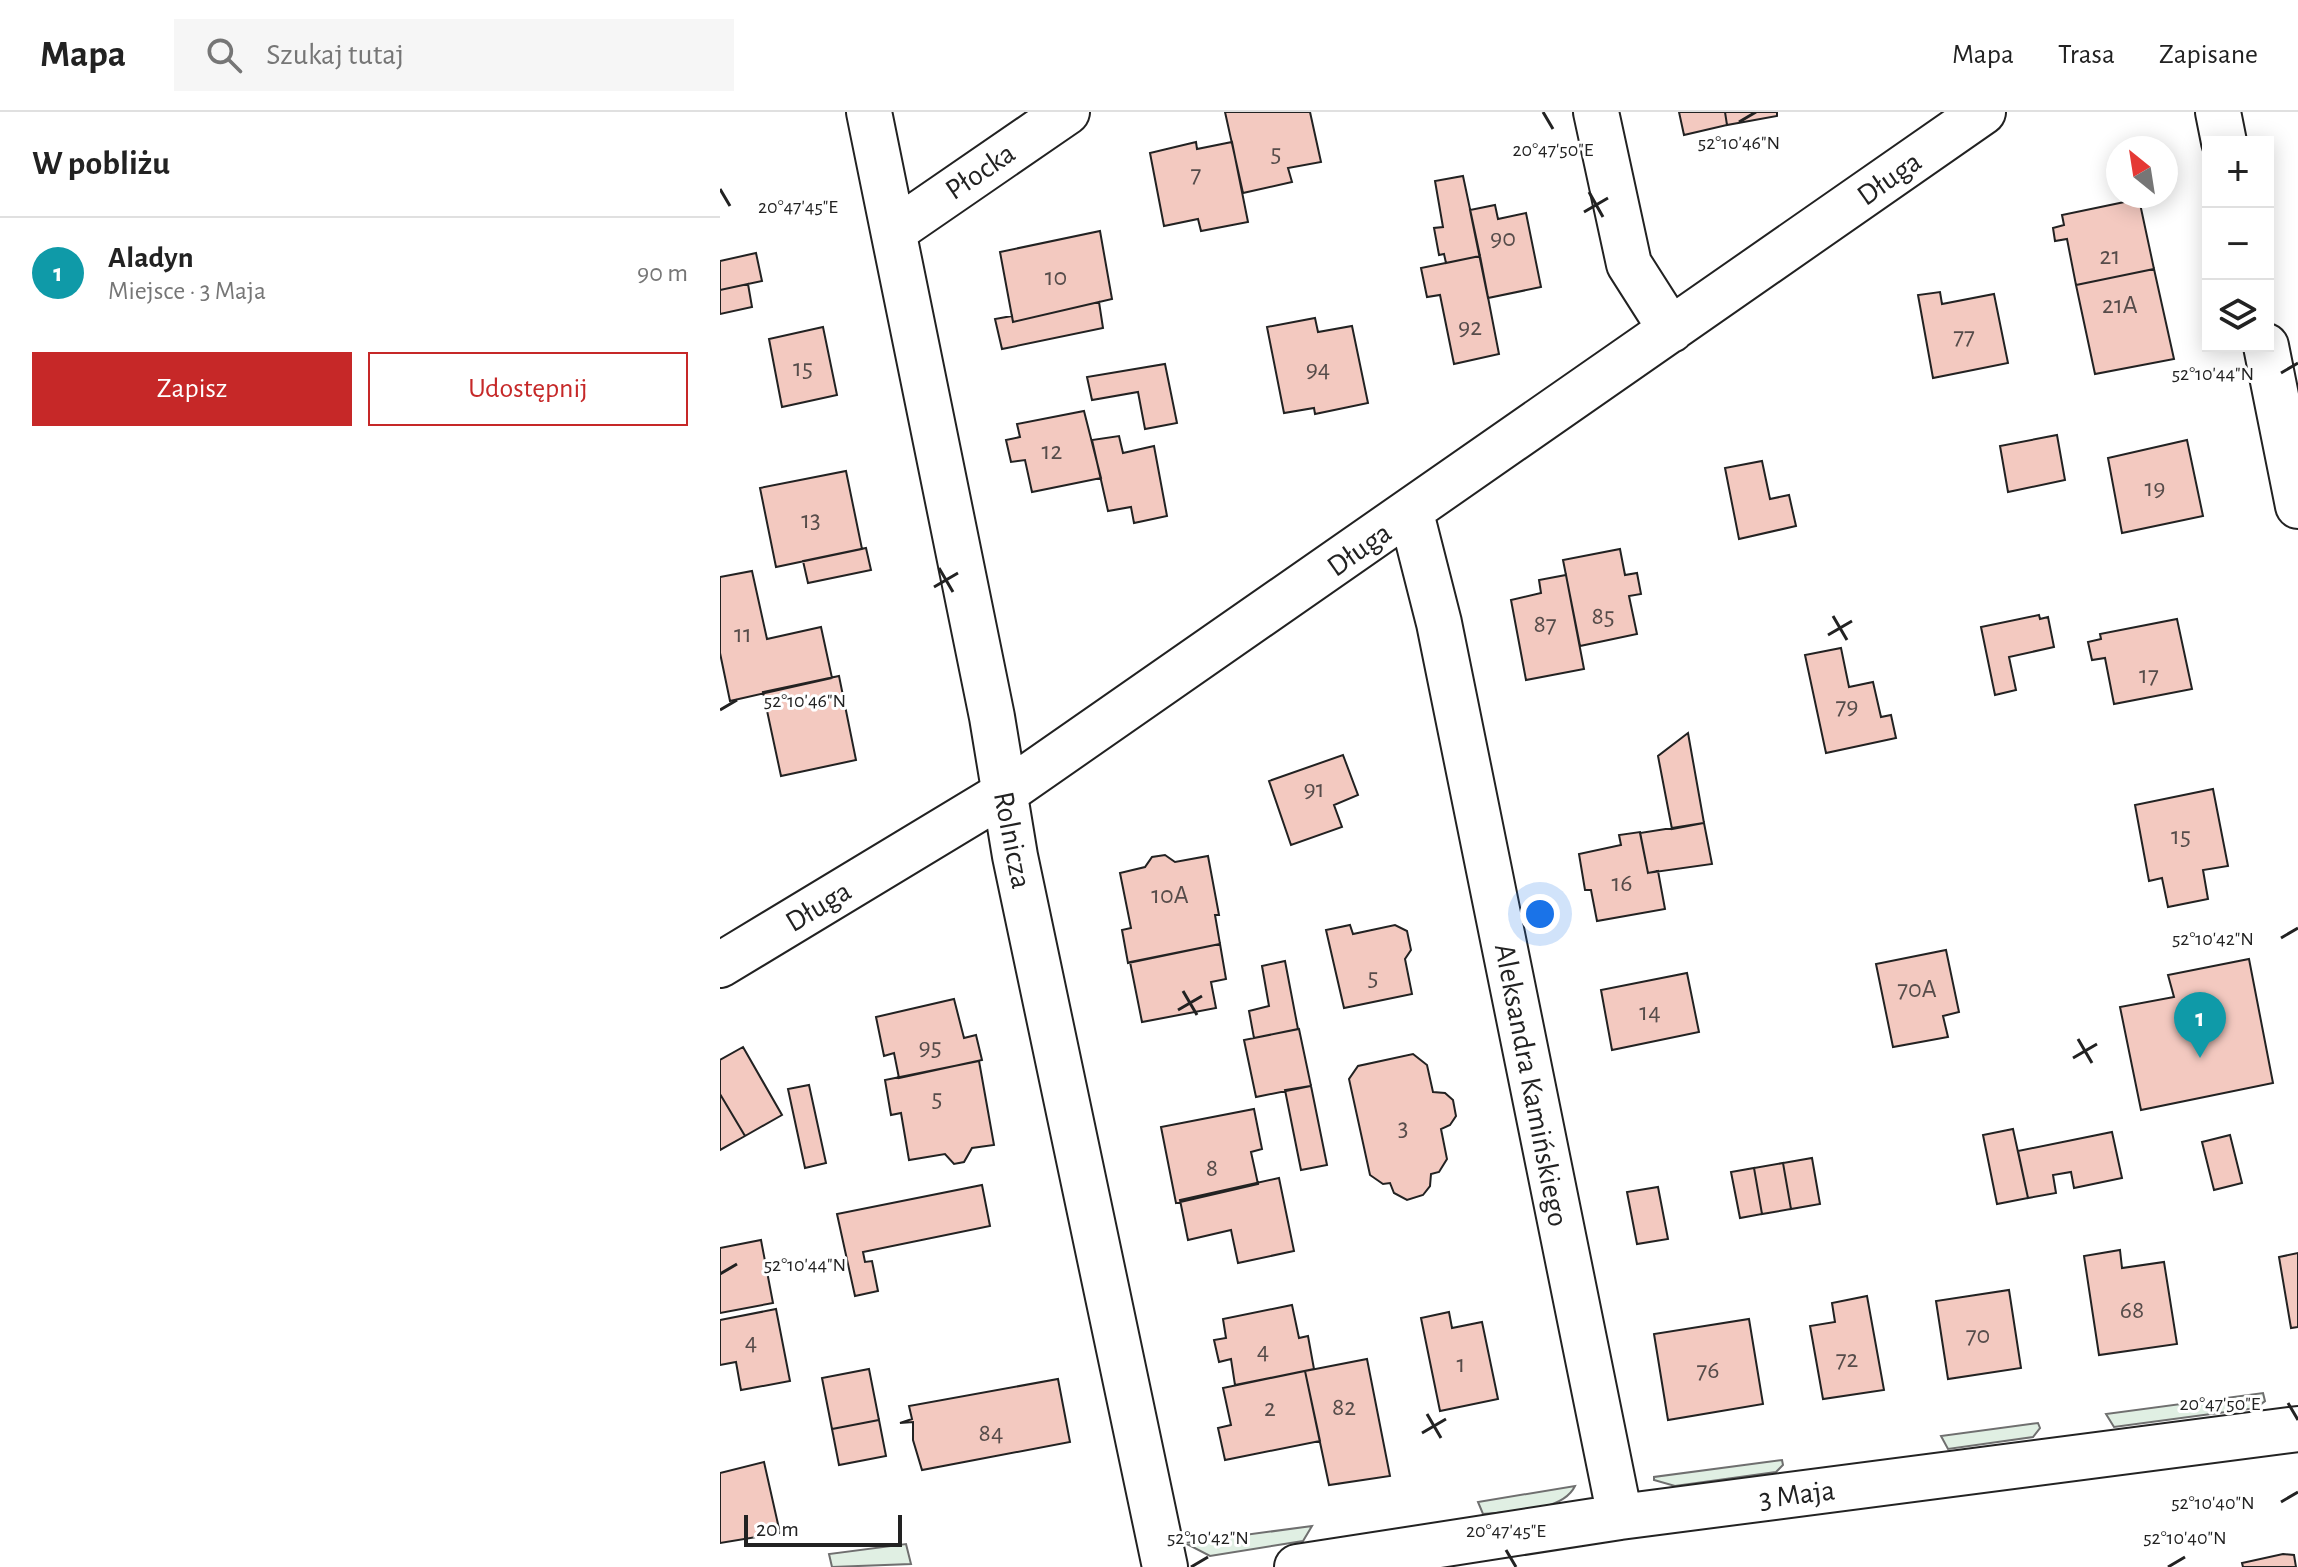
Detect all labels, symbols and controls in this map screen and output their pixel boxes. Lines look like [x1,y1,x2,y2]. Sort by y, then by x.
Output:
search box [174,19,734,91]
icon: search [202,33,246,77]
text: Mapa [40,36,126,74]
text: Szukaj tutaj [266,40,404,70]
text: Mapa [1952,41,2014,69]
text: Trasa [2058,41,2115,69]
text: Zapisane [2159,41,2258,69]
text: 52°10'46"N [1698,133,1780,153]
north arrow [2106,136,2178,208]
map controls [2202,136,2274,352]
button: + [2202,136,2274,208]
street label: Płocka [940,138,1021,206]
house number: 5 [1271,140,1281,166]
text: 20°47'50"E [1513,140,1594,160]
street label: Długa [1852,146,1927,211]
text: W pobliżu [32,147,170,181]
house number: 7 [1191,161,1202,187]
text: 20°47'45"E [758,197,838,217]
button: − [2202,208,2274,280]
house number: 90 [1490,225,1516,251]
text: Aladyn [108,243,194,273]
house number: 21 [2100,243,2120,269]
text: 1 [53,260,63,286]
text: 90 m [637,260,688,286]
house number: 10 [1045,264,1067,290]
text: Miejsce · 3 Maja [108,278,266,304]
button: layers [2202,280,2274,352]
house number: 21A [2102,292,2138,318]
house number: 92 [1458,314,1482,340]
house number: 77 [1953,323,1975,349]
button: Zapisz [32,352,352,426]
button: Udostępnij [368,352,688,426]
house number: 15 [793,355,813,381]
house number: 94 [1306,356,1330,382]
text: 52°10'44"N [2172,364,2254,384]
house number: 12 [1042,438,1063,464]
house number: 19 [2144,475,2166,501]
house number: 13 [801,507,821,533]
street label: Długa [1322,517,1397,582]
house number: 85 [1591,603,1615,629]
house number: 87 [1533,611,1557,637]
house number: 11 [734,621,752,647]
house number: 17 [2139,662,2159,688]
text: 52°10'46"N [764,691,846,711]
house number: 79 [1835,693,1859,719]
house number: 91 [1303,776,1325,802]
street label: Rolnicza [988,789,1036,891]
house number: 15 [2171,823,2191,849]
house number: 16 [1611,870,1633,896]
street label: Długa [781,876,856,938]
house number: 10A [1151,882,1189,908]
your location [1520,894,1560,934]
text: 52°10'42"N [2172,929,2254,949]
street label: Aleksandra Kamińskiego [1489,941,1573,1229]
house number: 5 [1368,964,1378,990]
house number: 70A [1897,976,1937,1002]
pin: 1 [2174,992,2226,1058]
house number: 14 [1639,999,1661,1025]
house number: 95 [918,1034,942,1060]
house number: 5 [932,1085,942,1111]
house number: 3 [1398,1115,1408,1141]
house number: 8 [1206,1155,1218,1181]
text: 52°10'44"N [764,1255,846,1275]
house number: 68 [2120,1297,2144,1323]
house number: 70 [1966,1322,1990,1348]
house number: 4 [745,1329,757,1355]
house number: 4 [1257,1338,1269,1364]
house number: 72 [1836,1346,1858,1372]
house number: 1 [1457,1351,1465,1377]
house number: 76 [1696,1357,1720,1383]
house number: 82 [1332,1394,1356,1420]
text: 20°47'50"E [2180,1394,2261,1414]
house number: 2 [1264,1395,1276,1421]
house number: 84 [979,1420,1003,1446]
street label: 3 Maja [1757,1475,1837,1515]
text: 52°10'40"N [2171,1493,2255,1513]
scale bar [744,1511,902,1547]
text: 20 m [756,1518,799,1540]
text: 20°47'45"E [1466,1521,1546,1541]
text: 52°10'42"N [1167,1528,1249,1548]
text: 52°10'40"N [2143,1528,2227,1548]

